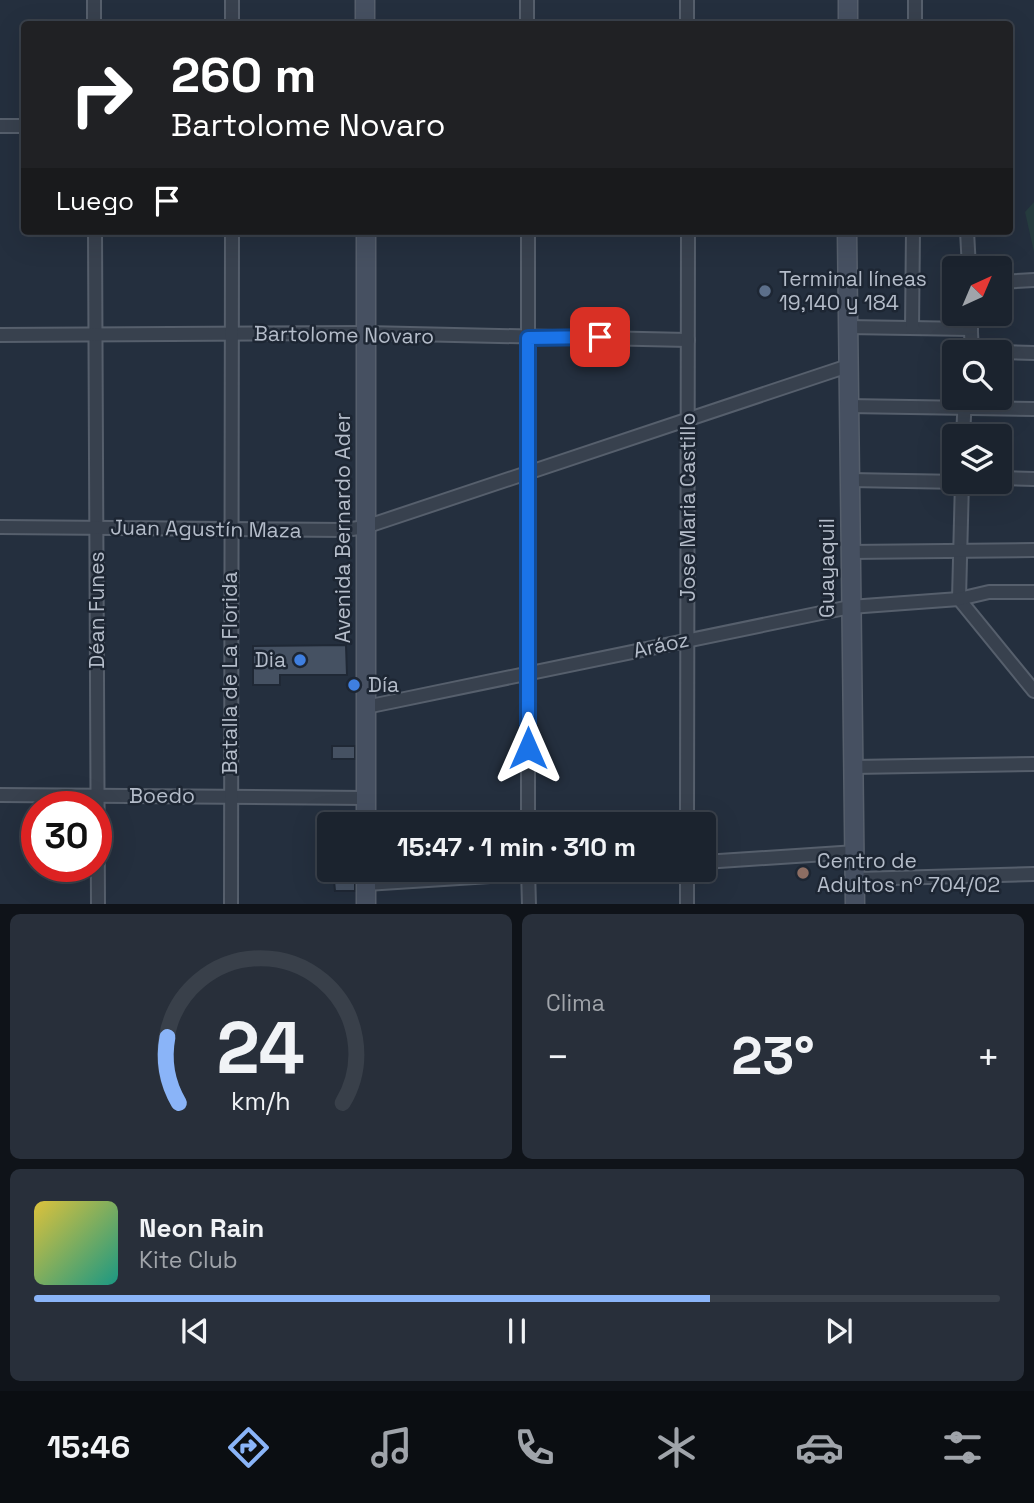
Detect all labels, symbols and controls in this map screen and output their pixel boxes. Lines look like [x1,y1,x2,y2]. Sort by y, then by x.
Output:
text: 260 m [171,44,316,106]
icon: right [56,49,147,140]
text: Bartolome Novaro [171,105,446,145]
icon: arrive [148,182,186,220]
text: Luego [56,184,134,218]
north arrow [942,256,1012,326]
map controls [942,256,1012,494]
place label: Terminal líneas 19,140 y 184 [779,265,927,316]
marker: Terminal líneas 19,140 y 184 [757,283,773,299]
pin [570,307,630,367]
icon: arrive [581,318,619,356]
street label: Bartolome Novaro [254,319,434,350]
button: search [942,340,1012,410]
street label: Avenida Bernardo Ader [329,413,356,643]
street label: Jose Maria Castillo [674,413,701,601]
button: layers [942,424,1012,494]
street label: Juan Agustín Maza [110,513,302,544]
street label: Guayaquil [813,518,840,618]
street label: Déan Funes [83,551,110,669]
street label: Batalla de La Florida [216,571,243,775]
street label: Aráoz [631,625,691,664]
place label: Dia [255,646,286,673]
marker: Dia [292,652,308,668]
place label: Día [368,671,399,698]
marker: Día [346,677,362,693]
position arrow [491,711,565,785]
street label: Boedo [129,782,195,809]
speed limit sign: 30 [21,791,112,882]
text: 15:47 · 1 min · 310 m [397,830,636,864]
place label: Centro de Adultos nº 704/02 [817,847,1000,898]
marker: Centro de Adultos nº 704/02 [795,865,811,881]
text: Clima [546,988,605,1018]
text: 24 [217,1001,305,1094]
text: 23° [732,1023,815,1089]
text: − [546,1033,570,1081]
text: + [976,1033,1000,1081]
text: km/h [231,1084,291,1116]
text: Neon Rain [139,1211,264,1245]
text: Kite Club [139,1245,238,1275]
icon: previous [176,1312,214,1350]
icon: pause [498,1312,536,1350]
icon: next [820,1312,858,1350]
icon: directions [224,1423,273,1472]
icon: music [367,1423,416,1472]
icon: phone [510,1423,559,1472]
icon: climate [652,1423,701,1472]
icon: car [795,1423,844,1472]
icon: filters [938,1423,987,1472]
text: 15:46 [47,1427,130,1467]

